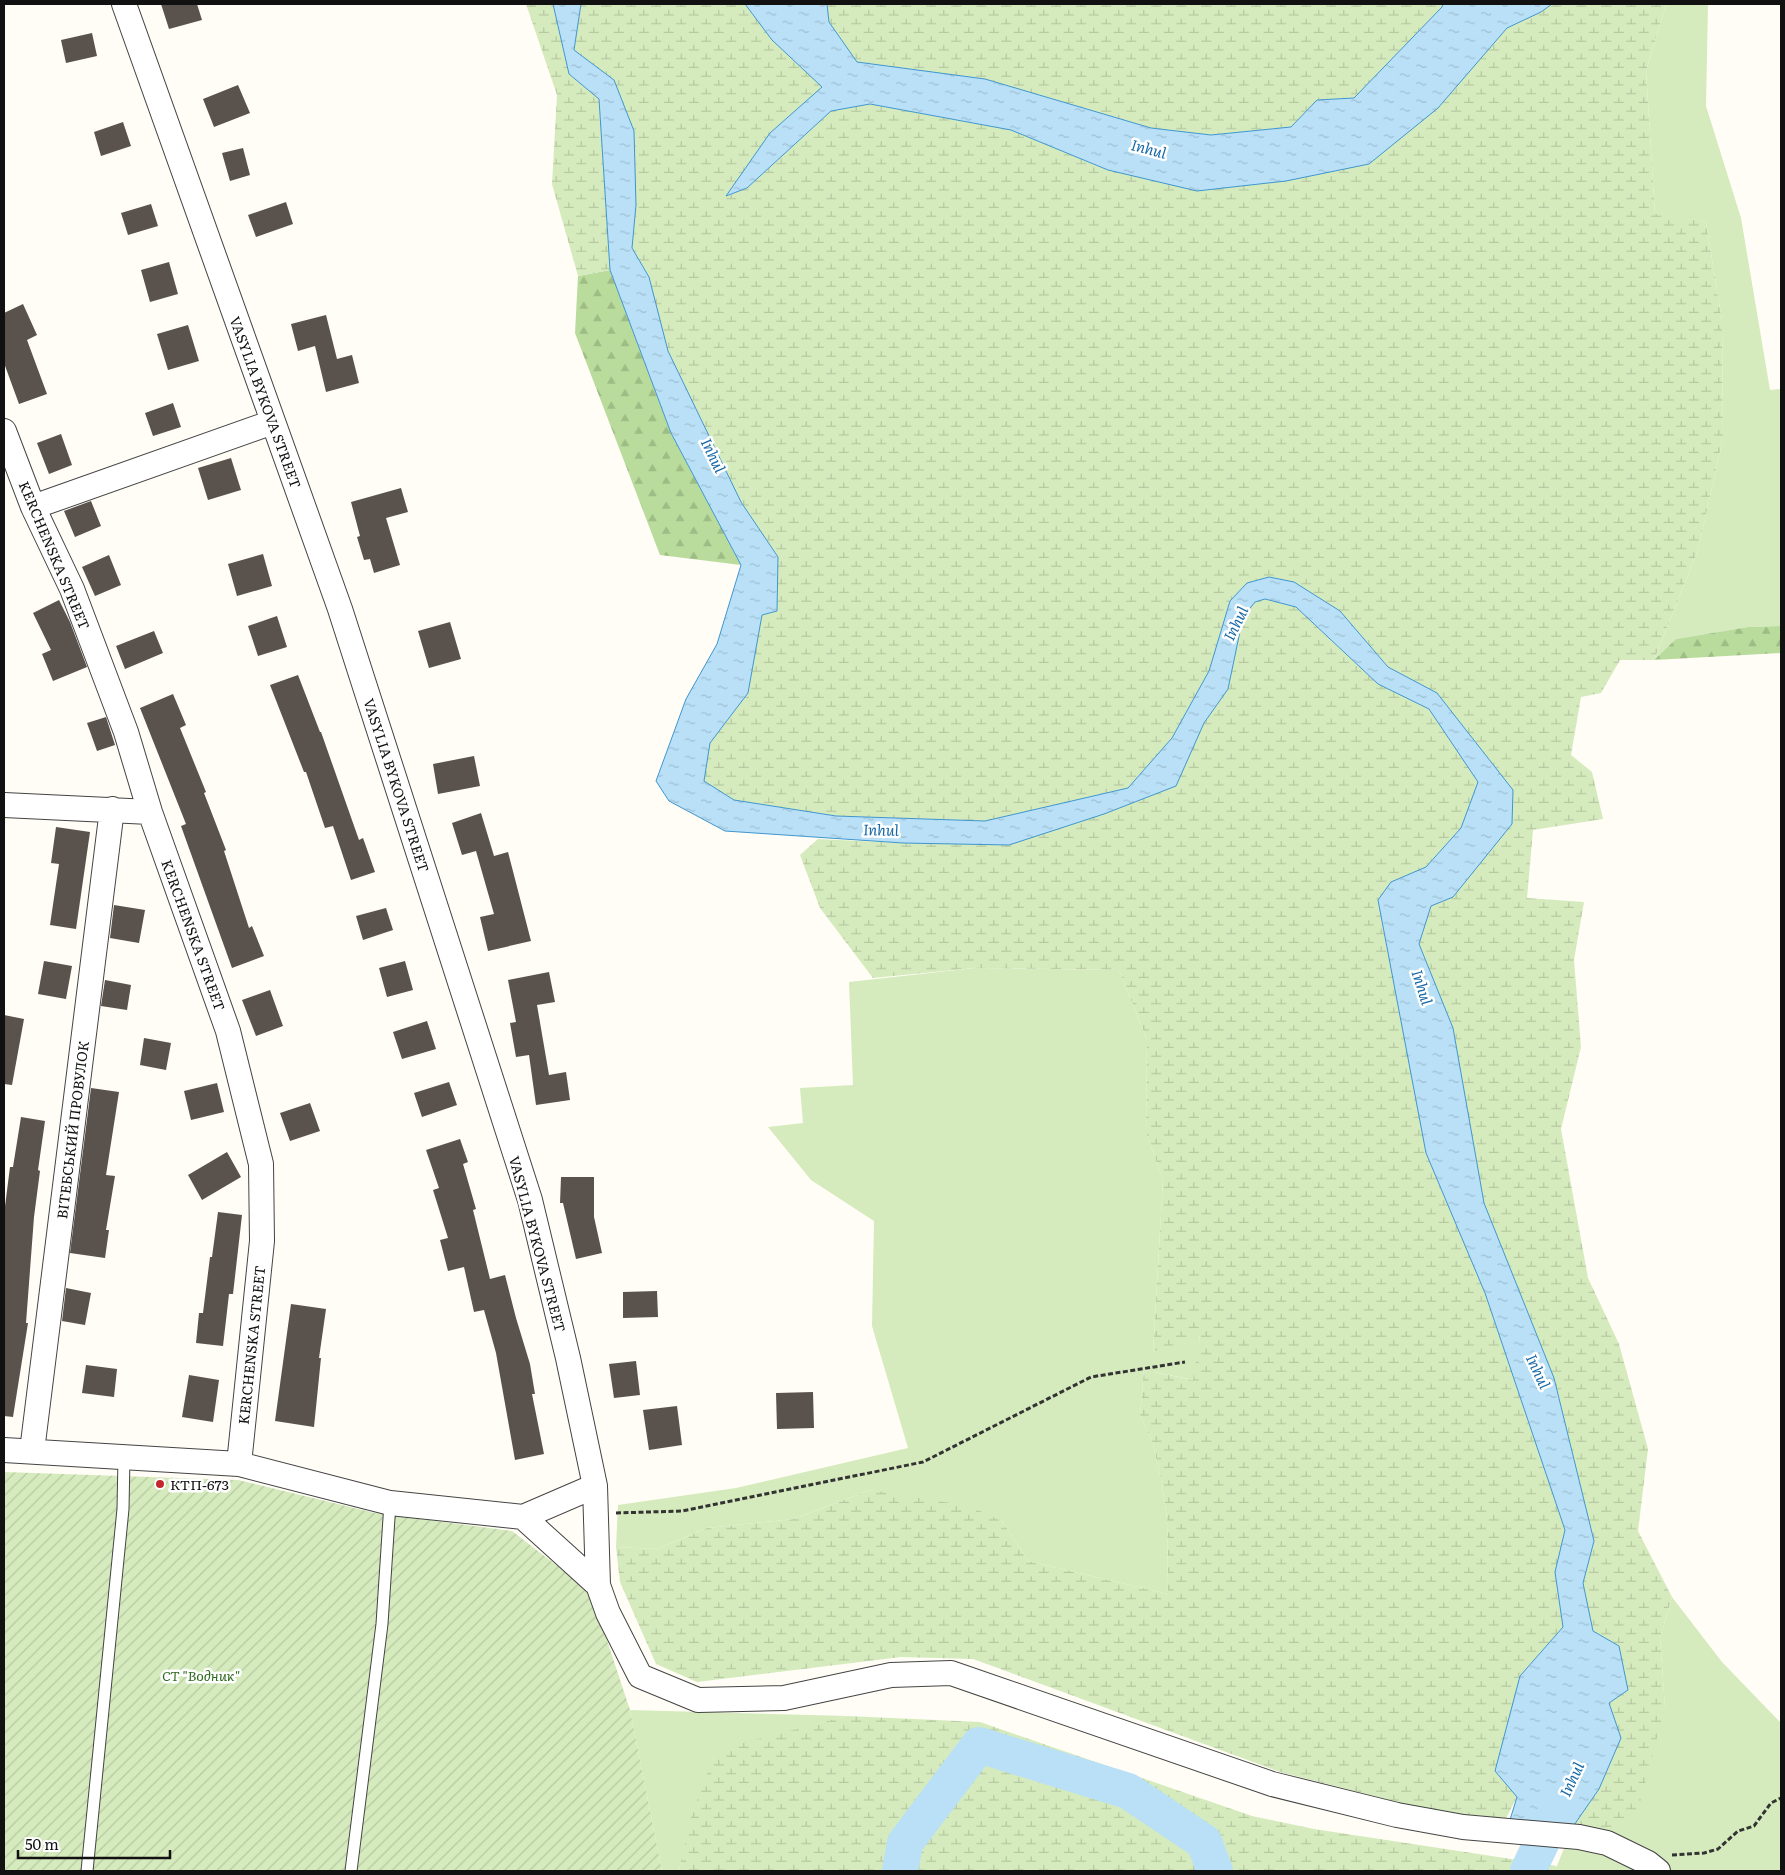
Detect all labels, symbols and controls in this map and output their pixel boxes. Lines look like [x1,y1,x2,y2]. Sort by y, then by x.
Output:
water label: Inhul [1129,132,1170,164]
street label: VASYLIA BYKOVA STREET [226,313,306,491]
water label: Inhul [696,434,733,477]
street label: KERCHENSKA STREET [15,478,95,632]
water label: Inhul [1217,601,1254,644]
street label: VASYLIA BYKOVA STREET [359,695,435,875]
water label: Inhul [863,817,900,841]
street label: KERCHENSKA STREET [157,857,231,1013]
water label: Inhul [1407,966,1440,1008]
street label: ВІТЕБСЬКИЙ ПРОВУЛОК [51,1039,93,1220]
street label: VASYLIA BYKOVA STREET [505,1154,571,1334]
street label: KERCHENSKA STREET [233,1265,269,1425]
water label: Inhul [1521,1350,1557,1393]
place label: КТП-673 [170,1474,229,1494]
marker: КТП-673 [154,1478,166,1490]
park label: СТ "Водник" [162,1665,240,1685]
water label: Inhul [1553,1757,1589,1800]
scale bar [18,1828,170,1860]
text: 50 m [25,1832,59,1855]

